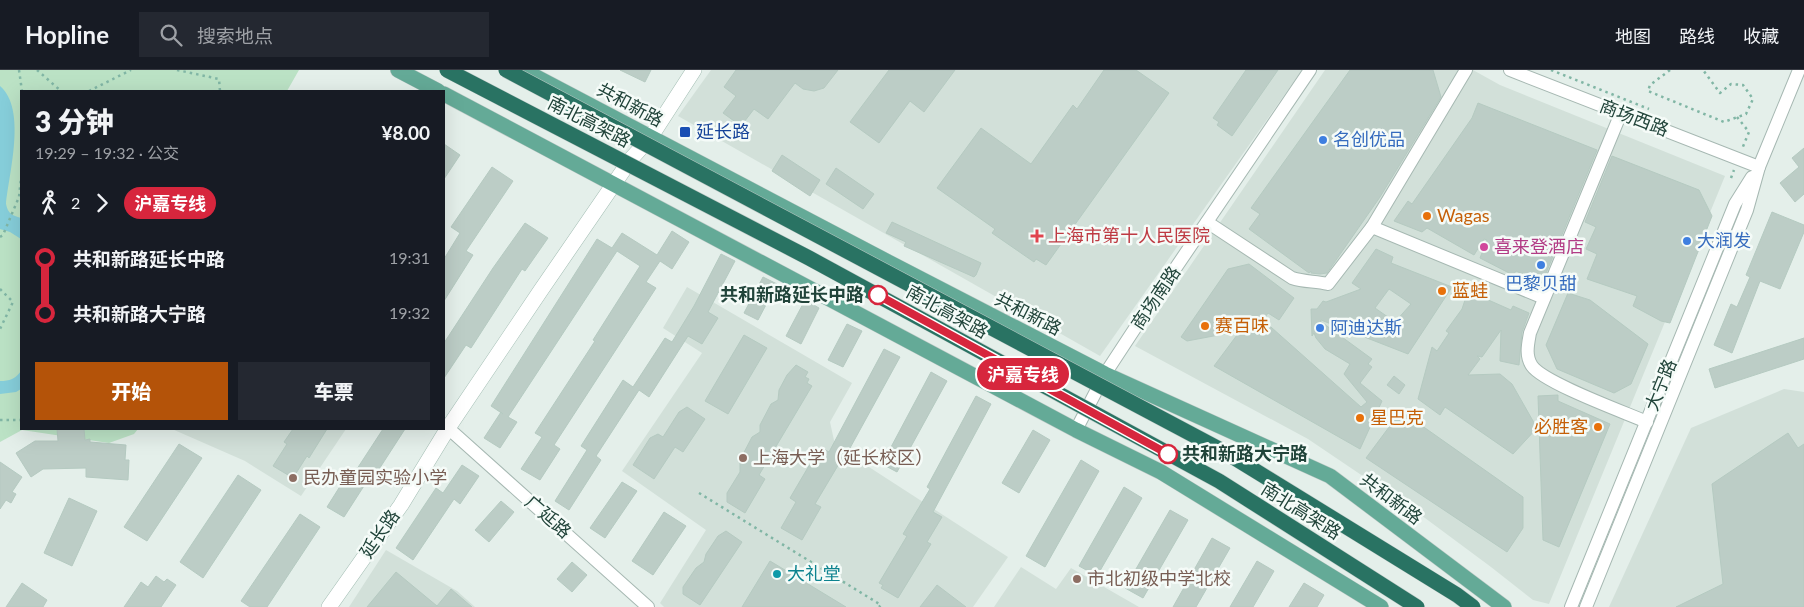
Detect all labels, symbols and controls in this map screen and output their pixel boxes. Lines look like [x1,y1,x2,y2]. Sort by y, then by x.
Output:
search box [139,12,489,57]
text: Hopline [25,20,109,49]
icon: search [157,21,185,49]
text: 搜索地点 [197,24,273,47]
text: 地图 [1615,25,1651,47]
text: 路线 [1679,25,1715,47]
text: 收藏 [1743,25,1779,47]
street label: 共和新路 [594,78,667,131]
street label: 南北高架路 [544,91,635,151]
street label: 商场西路 [1597,94,1672,140]
text: 3 分钟 [35,104,114,138]
place label: 延长路 [696,120,750,142]
text: ¥8.00 [381,121,430,144]
marker: 延长路 [678,125,692,139]
place label: 名创优品 [1333,128,1405,150]
marker: 名创优品 [1317,134,1329,146]
text: 19:29 – 19:32 · 公交 [35,143,179,162]
icon: walk [35,189,63,217]
icon: forward [88,189,116,217]
text: 沪嘉专线 [134,192,206,214]
text: 2 [71,193,80,212]
place label: Wagas [1437,204,1490,226]
marker: Wagas [1421,210,1433,222]
place label: 上海市第十人民医院 [1048,224,1210,246]
marker: 上海市第十人民医院 [1030,229,1044,243]
place label: 大润发 [1697,229,1751,251]
place label: 喜来登酒店 [1494,235,1584,257]
marker: 大润发 [1681,235,1693,247]
marker: 喜来登酒店 [1478,241,1490,253]
text: 共和新路延长中路 [73,247,225,270]
text: 19:31 [389,248,430,267]
marker: 巴黎贝甜 [1535,259,1547,271]
street label: 商场南路 [1126,261,1184,333]
place label: 巴黎贝甜 [1505,272,1577,294]
place label: 蓝蛙 [1452,279,1488,301]
street label: 南北高架路 [903,280,992,343]
place label: 共和新路延长中路 [720,283,864,305]
marker: 共和新路延长中路 [868,285,888,305]
marker: 蓝蛙 [1436,285,1448,297]
street label: 共和新路 [991,287,1066,339]
text: 共和新路大宁路 [73,302,206,325]
text: 19:32 [389,303,430,322]
place label: 赛百味 [1215,314,1269,336]
place label: 阿迪达斯 [1330,316,1402,338]
marker: 赛百味 [1199,320,1211,332]
marker: 阿迪达斯 [1314,322,1326,334]
street label: 大宁路 [1640,355,1680,414]
line badge: 沪嘉专线 [988,358,1058,390]
button: 开始 [35,362,228,420]
button: 车票 [238,362,430,420]
text: 沪嘉专线 [987,363,1059,385]
place label: 星巴克 [1370,406,1424,428]
marker: 星巴克 [1354,412,1366,424]
place label: 必胜客 [1534,415,1588,437]
marker: 必胜客 [1592,421,1604,433]
place label: 共和新路大宁路 [1182,442,1308,464]
marker: 共和新路大宁路 [1158,444,1178,464]
place label: 上海大学（延长校区） [753,446,933,468]
marker: 上海大学（延长校区） [737,452,749,464]
place label: 民办童园实验小学 [303,466,447,488]
street label: 共和新路 [1356,468,1427,529]
marker: 民办童园实验小学 [287,472,299,484]
street label: 南北高架路 [1258,477,1346,543]
street label: 广延路 [521,490,576,542]
street label: 延长路 [355,505,404,562]
place label: 大礼堂 [787,562,841,584]
place label: 市北初级中学北校 [1087,567,1231,589]
marker: 大礼堂 [771,568,783,580]
marker: 市北初级中学北校 [1071,573,1083,585]

